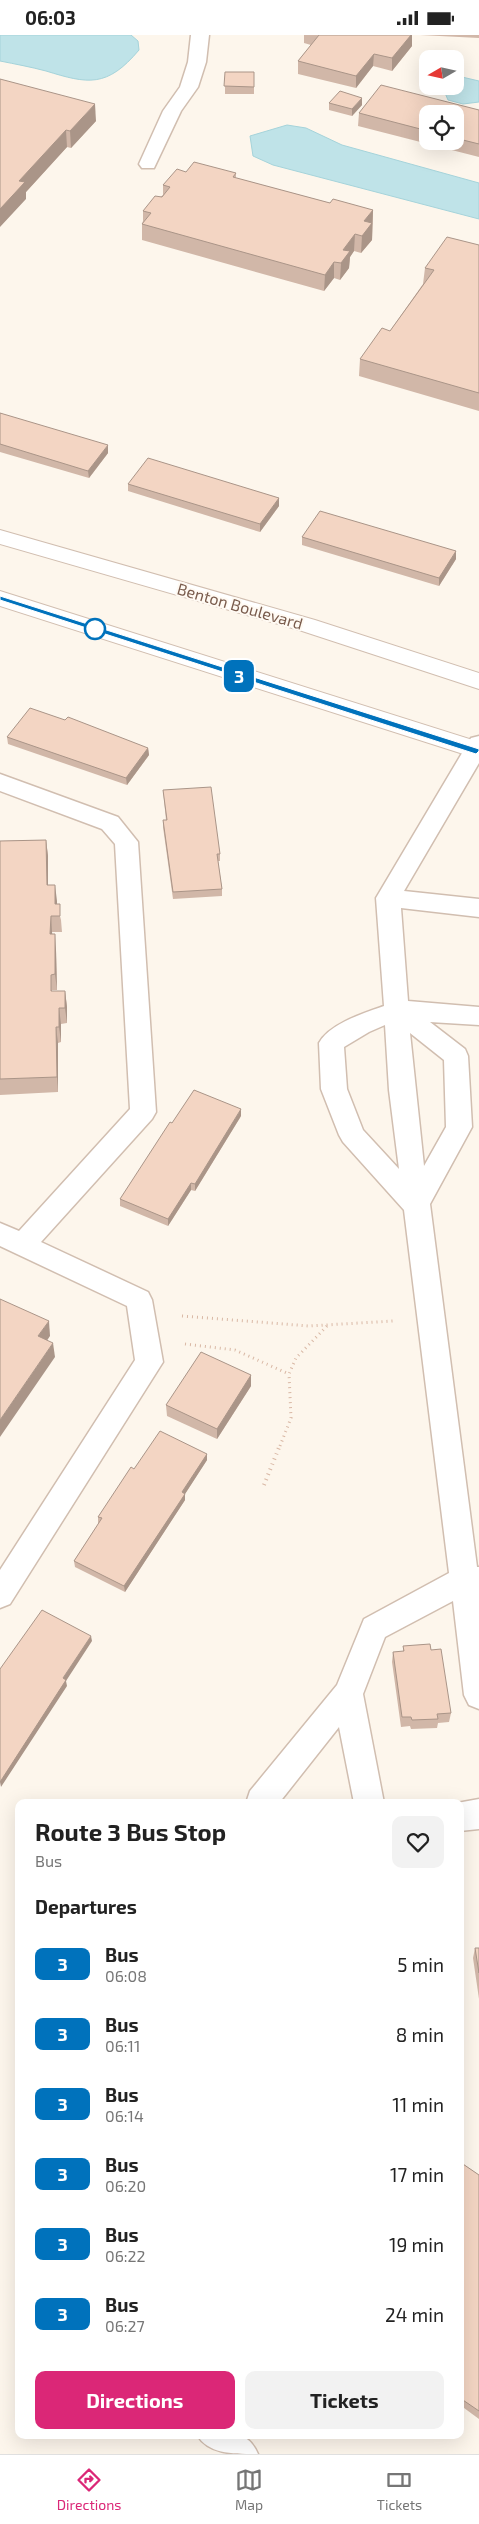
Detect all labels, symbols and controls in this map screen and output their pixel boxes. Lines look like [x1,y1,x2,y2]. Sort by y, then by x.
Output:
text: 06:03 [25,6,76,29]
north arrow [419,50,464,95]
map controls [419,50,464,150]
button: locate [419,105,464,150]
street label: Benton Boulevard [175,578,305,633]
unlabelled marker [84,618,106,640]
line badge: 3 [223,660,255,692]
text: 3 [234,665,244,687]
button: heart [392,1816,444,1868]
text: Route 3 Bus Stop [35,1817,226,1846]
text: Bus [35,1851,62,1870]
text: Departures [35,1895,137,1918]
text: Bus [105,1943,139,1966]
text: 3 [57,1953,68,1975]
text: 5 min [397,1953,444,1976]
text: 06:08 [105,1966,147,1985]
text: Bus [105,2013,139,2036]
text: 3 [57,2023,68,2045]
text: 8 min [396,2023,444,2046]
text: 06:11 [105,2036,140,2055]
text: Bus [105,2083,139,2106]
text: 3 [57,2093,68,2115]
text: 11 min [392,2093,444,2116]
text: 06:14 [105,2106,144,2125]
text: Bus [105,2153,139,2176]
text: 3 [57,2163,68,2185]
text: 17 min [390,2163,444,2186]
text: 06:20 [105,2176,146,2195]
text: Bus [105,2223,139,2246]
text: 3 [57,2233,68,2255]
text: 19 min [389,2233,444,2256]
text: 06:22 [105,2246,146,2265]
text: Bus [105,2293,139,2316]
text: 3 [57,2303,68,2325]
text: 24 min [385,2303,444,2326]
text: 06:27 [105,2316,145,2335]
button: Directions [35,2371,235,2429]
button: Tickets [245,2371,444,2429]
tab: Directions [57,2466,121,2513]
tab: Map [235,2466,263,2513]
tab: Tickets [377,2466,422,2513]

